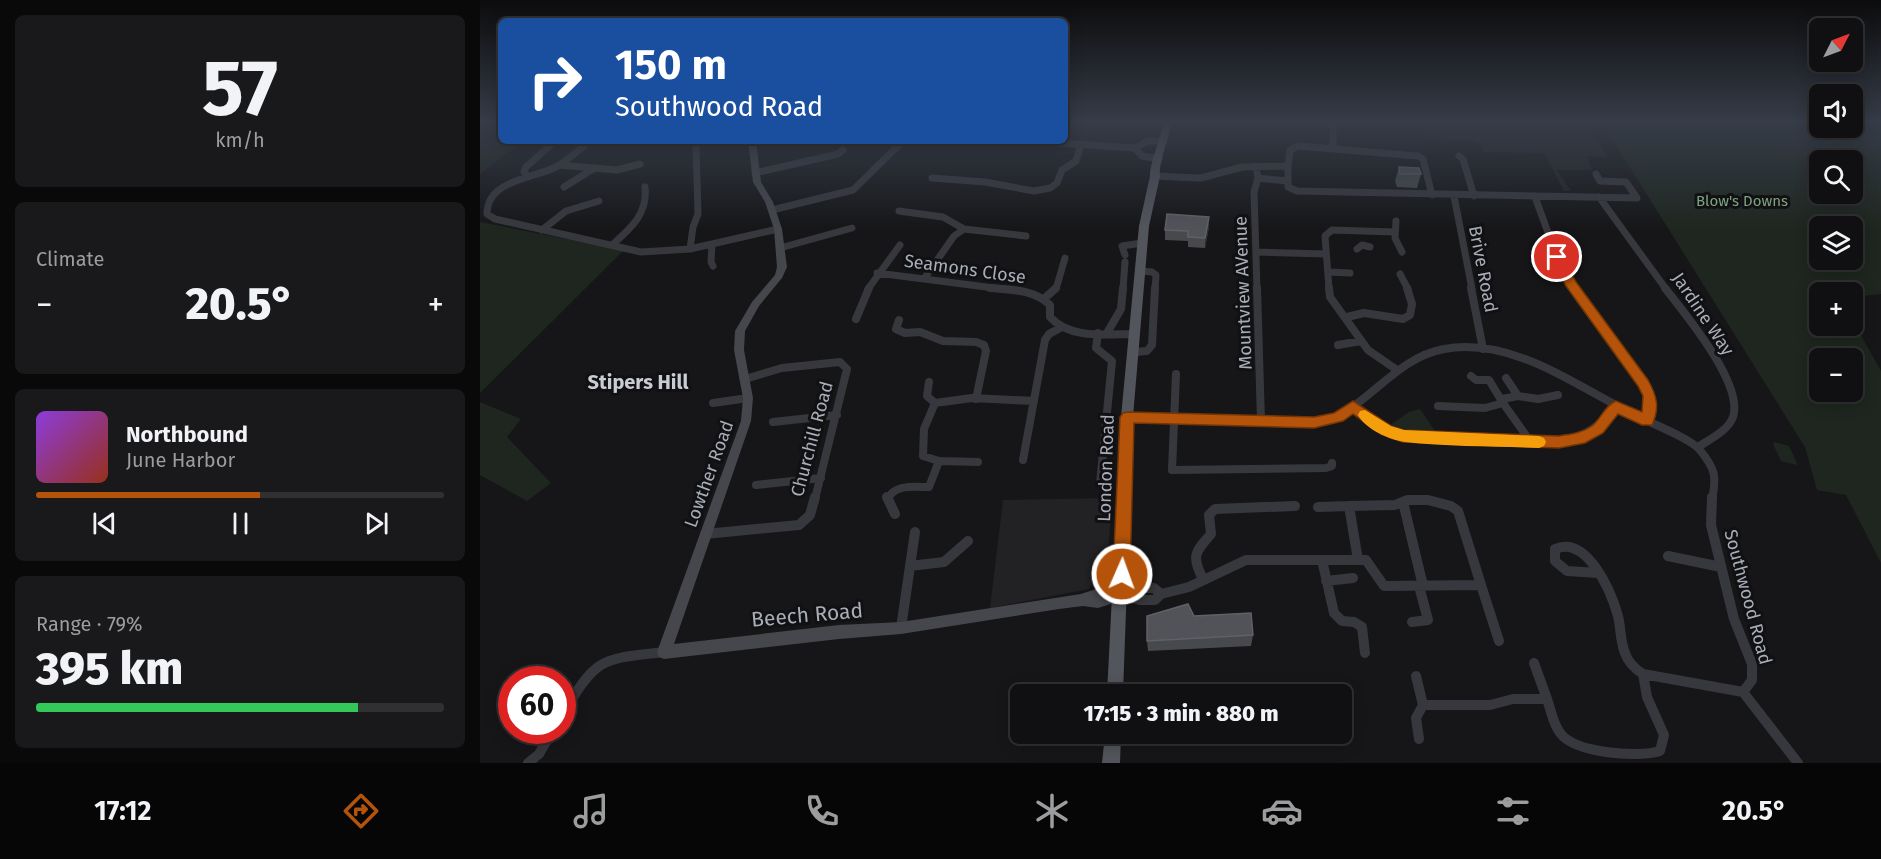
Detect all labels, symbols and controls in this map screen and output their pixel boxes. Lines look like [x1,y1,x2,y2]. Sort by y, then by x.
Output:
north arrow [1809,18,1863,72]
map controls [1809,18,1863,402]
text: 150 m [615,40,727,90]
text: 57 [202,42,278,136]
icon: right [516,42,594,120]
button: sound [1809,84,1863,138]
text: Southwood Road [615,91,823,123]
text: km/h [215,128,265,152]
button: search [1809,150,1863,204]
park label: Blow's Downs [1696,192,1788,210]
street label: Mountview AVenue [1229,216,1257,370]
button: layers [1809,216,1863,270]
street label: Brive Road [1464,224,1502,314]
pin [1531,231,1582,282]
icon: arrive [1540,240,1573,273]
text: Climate [36,247,104,271]
street label: Seamons Close [903,250,1027,288]
street label: Jardine Way [1667,268,1739,360]
text: 20.5° [185,277,295,331]
button: + [1809,282,1863,336]
text: − [36,285,53,325]
text: + [428,285,444,325]
button: − [1809,348,1863,402]
district label: Stipers Hill [588,370,688,394]
street label: Churchill Road [786,379,838,499]
street label: London Road [1093,414,1119,522]
street label: Lowther Road [680,418,738,530]
text: Northbound [126,421,248,448]
text: June Harbor [126,448,235,472]
icon: previous [88,507,121,540]
icon: pause [224,507,257,540]
icon: next [360,507,393,540]
street label: Southwood Road [1719,527,1777,667]
position arrow [1090,542,1154,606]
street label: Beech Road [750,597,864,633]
text: Range · 79% [36,612,142,636]
text: 395 km [36,642,183,696]
speed limit sign: 60 [498,666,576,744]
text: 17:15 · 3 min · 880 m [1084,700,1278,727]
icon: directions [340,790,382,832]
icon: music [570,790,612,832]
icon: phone [801,790,843,832]
icon: climate [1031,790,1073,832]
icon: car [1261,790,1303,832]
icon: filters [1492,790,1534,832]
text: 17:12 [94,795,151,827]
text: 20.5° [1722,795,1787,827]

